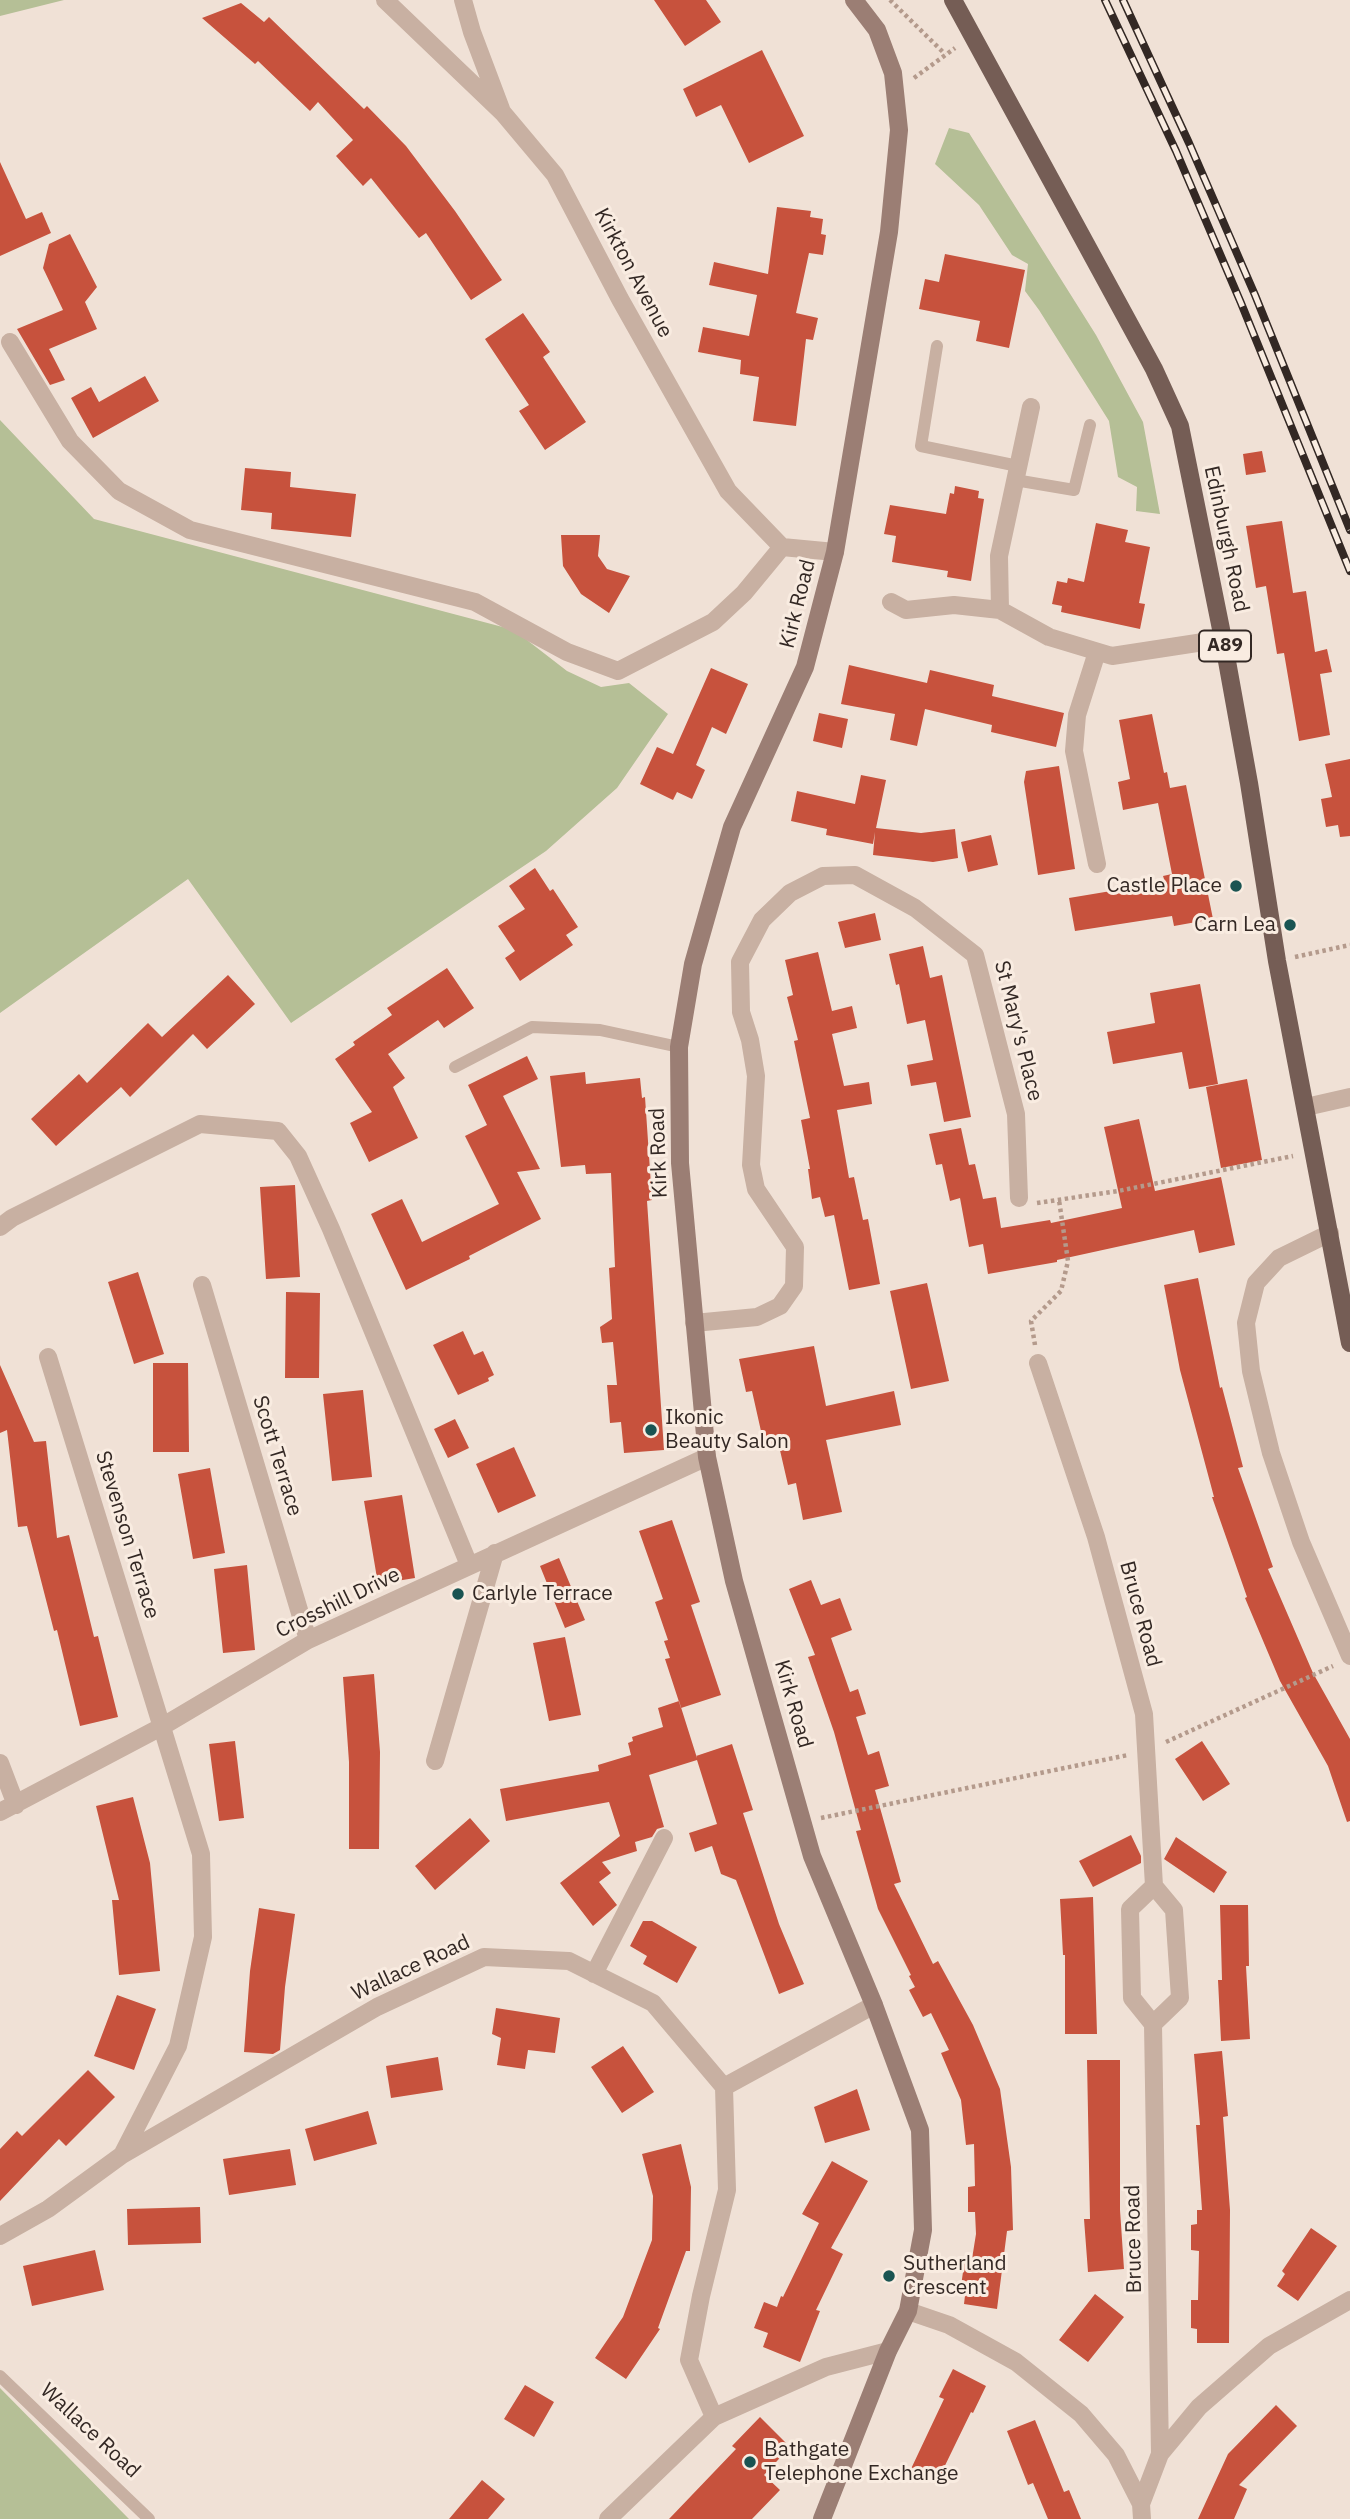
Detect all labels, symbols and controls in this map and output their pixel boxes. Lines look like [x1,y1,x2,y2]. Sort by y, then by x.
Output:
street label: Kirkton Avenue [588,204,678,342]
street label: Edinburgh Road [1198,464,1254,614]
street label: Kirk Road [775,557,821,651]
road number: A89 [1199,631,1251,662]
place label: Castle Place [1106,873,1222,899]
marker: Castle Place [1228,878,1244,894]
place label: Carn Lea [1194,912,1276,938]
marker: Carn Lea [1282,917,1298,933]
street label: St Mary's Place [988,958,1048,1104]
street label: Kirk Road [645,1107,673,1199]
street label: Scott Terrace [247,1393,307,1519]
place label: Ikonic Beauty Salon [665,1405,789,1455]
marker: Ikonic Beauty Salon [643,1422,659,1438]
street label: Stevenson Terrace [90,1448,164,1622]
street label: Bruce Road [1114,1558,1166,1670]
street label: Crosshill Drive [272,1562,404,1644]
place label: Carlyle Terrace [472,1581,613,1607]
marker: Carlyle Terrace [450,1586,466,1602]
street label: Kirk Road [768,1657,818,1751]
street label: Wallace Road [348,1930,474,2006]
street label: Bruce Road [1120,2185,1148,2293]
place label: Sutherland Crescent [903,2251,1007,2301]
marker: Sutherland Crescent [881,2268,897,2284]
street label: Wallace Road [35,2378,145,2484]
place label: Bathgate Telephone Exchange [764,2437,958,2487]
marker: Bathgate Telephone Exchange [742,2454,758,2470]

